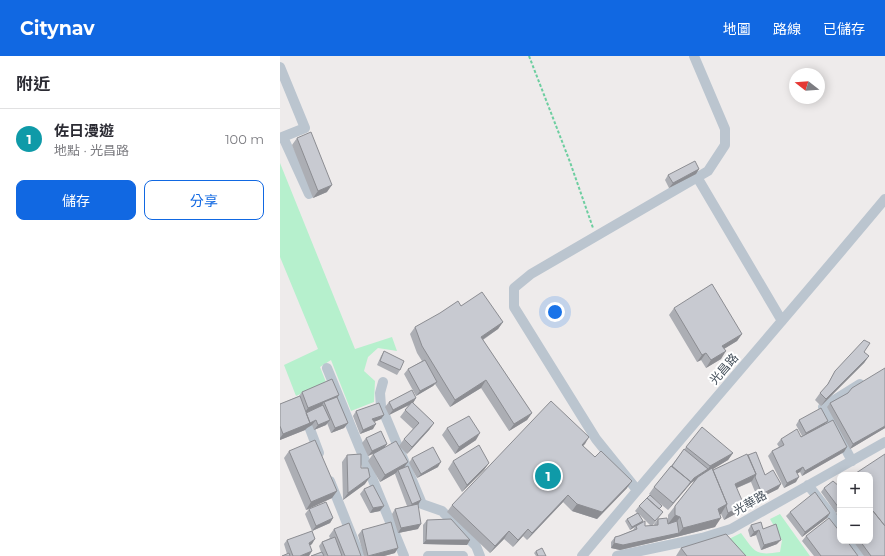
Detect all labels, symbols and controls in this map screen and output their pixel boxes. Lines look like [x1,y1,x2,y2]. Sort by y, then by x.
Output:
text: Citynav [20,17,95,40]
text: 地圖 [723,20,751,38]
text: 路線 [773,20,801,38]
text: 已儲存 [823,20,865,38]
north arrow [789,68,825,104]
text: 附近 [16,74,50,94]
text: 佐日漫遊 [54,121,114,140]
text: 1 [26,131,32,147]
text: 100 m [225,131,264,147]
text: 地點 · 光昌路 [54,142,129,158]
button: 儲存 [16,180,136,220]
button: 分享 [144,180,264,220]
your location [545,302,565,322]
street label: 光昌路 [706,350,741,387]
pin: 1 [535,461,561,491]
map controls [837,472,873,544]
button: + [837,472,873,508]
street label: 光華路 [730,487,769,518]
button: − [837,508,873,544]

